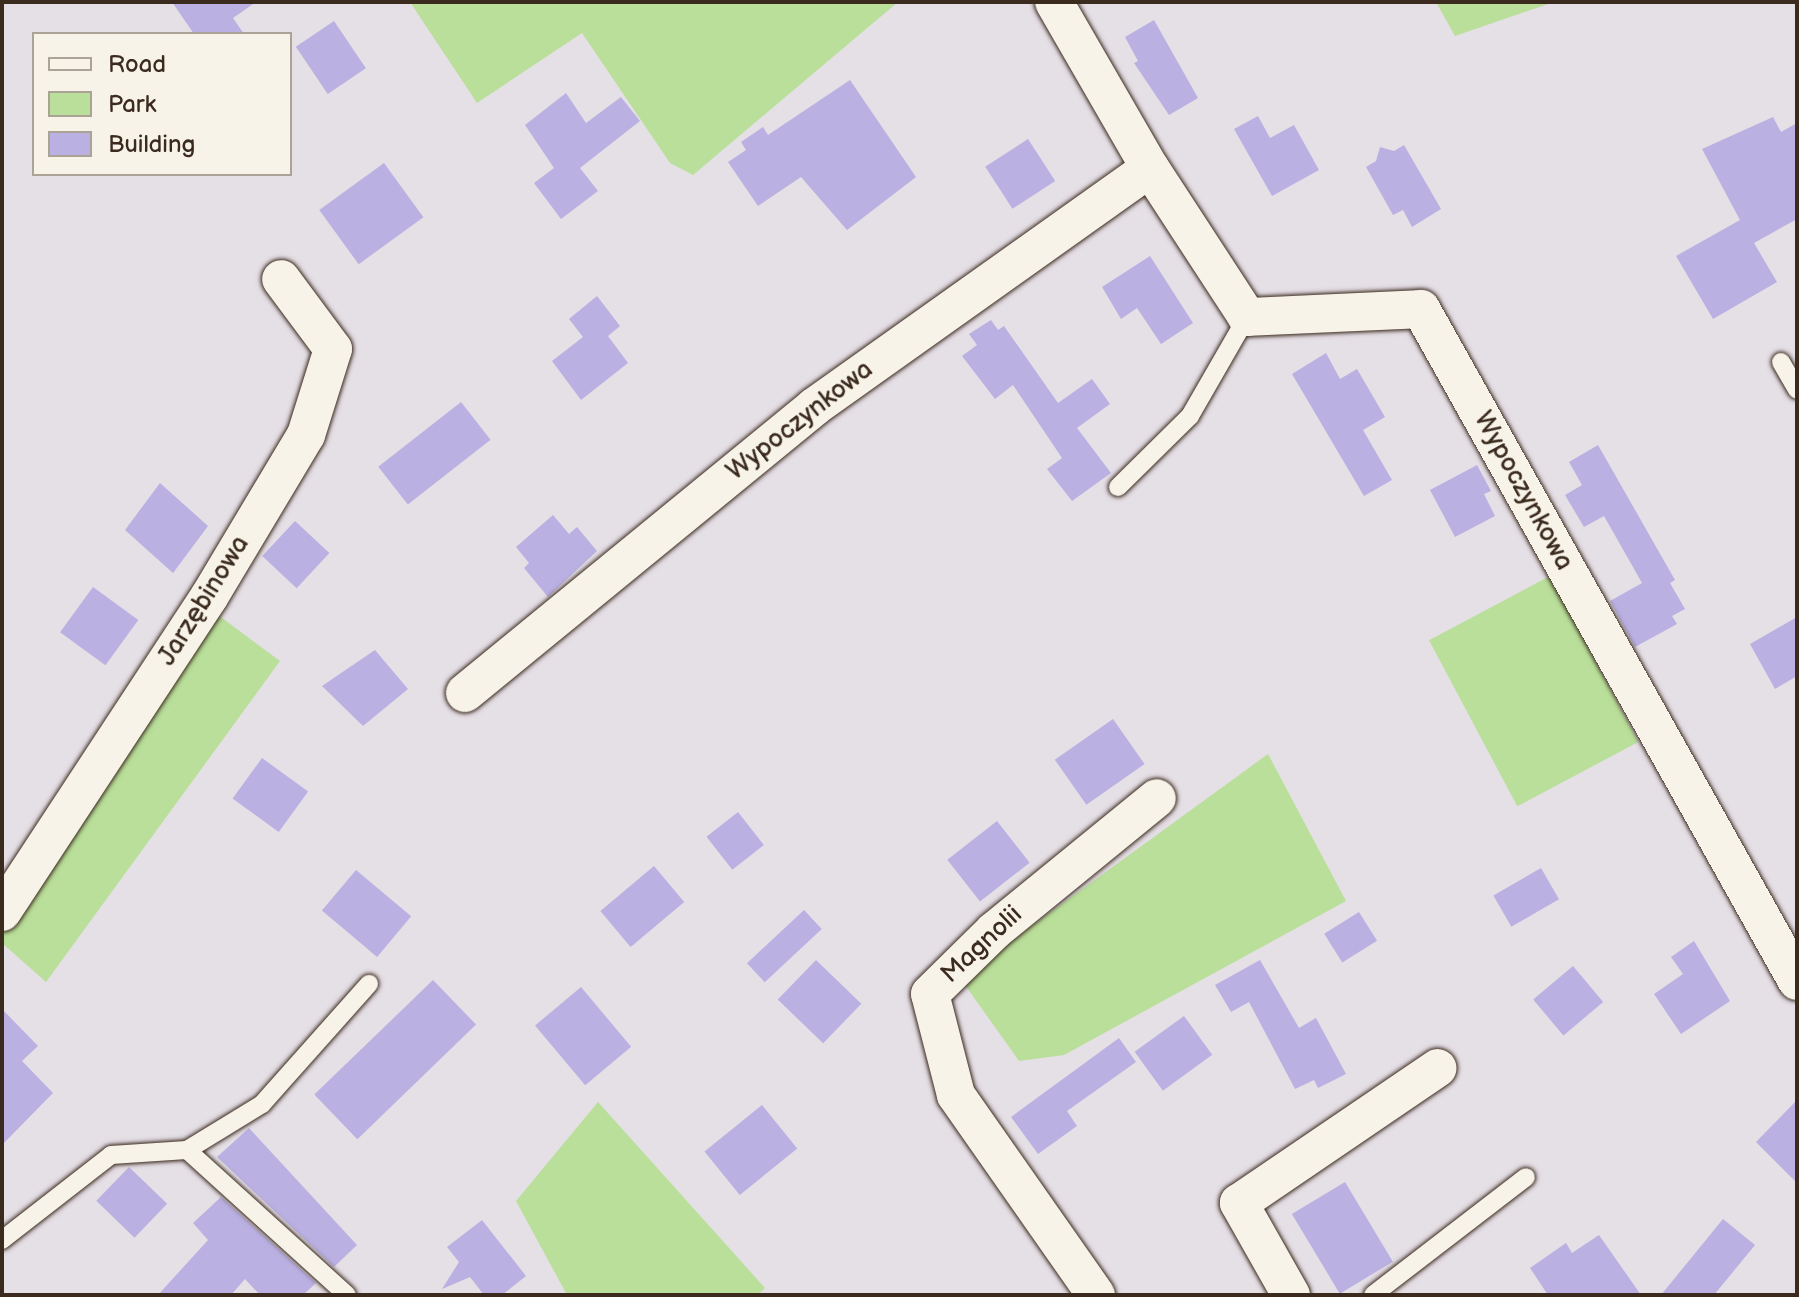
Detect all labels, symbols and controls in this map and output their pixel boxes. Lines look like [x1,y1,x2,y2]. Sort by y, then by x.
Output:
legend [32,32,292,176]
text: Road [108,50,166,79]
text: Park [108,90,156,119]
text: Building [108,130,195,159]
street label: Wypoczynkowa [721,354,879,488]
street label: Wypoczynkowa [1467,406,1579,576]
street label: Jarzębinowa [152,530,256,672]
street label: Magnolii [935,900,1029,990]

